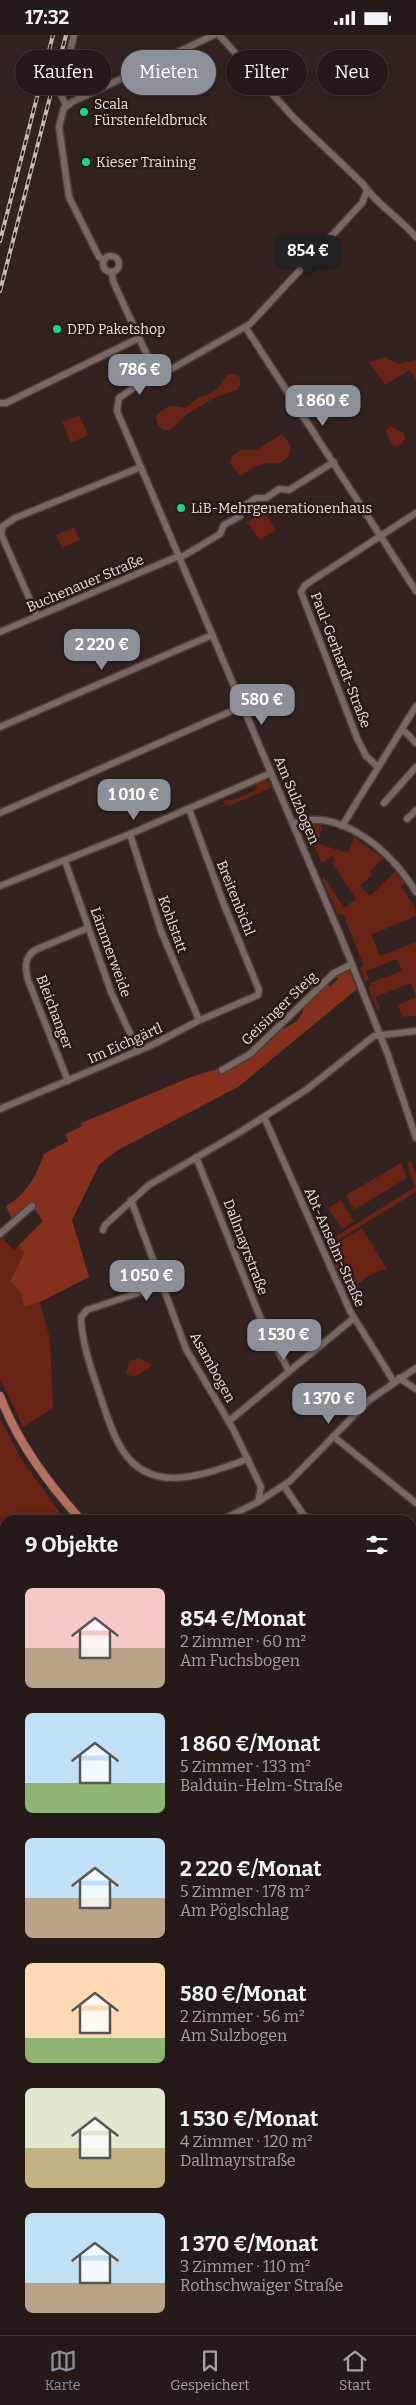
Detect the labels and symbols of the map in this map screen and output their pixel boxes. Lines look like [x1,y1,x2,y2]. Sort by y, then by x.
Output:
place label: Scala Fürstenfeldbruck [94,96,207,129]
marker: Scala Fürstenfeldbruck [78,106,90,118]
place label: Kieser Training [96,154,196,171]
marker: Kieser Training [80,156,92,168]
pin: 854 € [273,235,343,277]
place label: DPD Paketshop [67,321,165,338]
marker: DPD Paketshop [51,323,63,335]
pin: 786 € [105,353,175,396]
pin: 1 860 € [277,385,369,427]
place label: LiB-Mehrgenerationenhaus [191,500,372,517]
marker: LiB-Mehrgenerationenhaus [175,502,187,514]
street label: Buchenauer Straße [24,551,146,616]
street label: Paul-Gerhardt-Straße [307,590,374,730]
pin: 2 220 € [56,629,148,671]
pin: 580 € [227,683,297,726]
street label: Am Sulzbogen [270,754,323,847]
pin: 1 010 € [88,779,180,821]
street label: Breitenbichl [213,858,258,938]
street label: Kohlstatt [154,893,191,955]
street label: Lämmerweide [86,905,135,1000]
street label: Geisinger Steig [238,968,321,1049]
street label: Bleichanger [33,973,77,1052]
street label: Im Eichgärtl [85,1019,165,1067]
street label: Abt-Anselm-Straße [301,1185,369,1310]
street label: Dallmayrstraße [219,1197,272,1297]
pin: 1 050 € [101,1259,193,1302]
pin: 1 530 € [238,1319,330,1361]
street label: Asambogen [186,1329,239,1405]
pin: 1 370 € [283,1383,375,1425]

